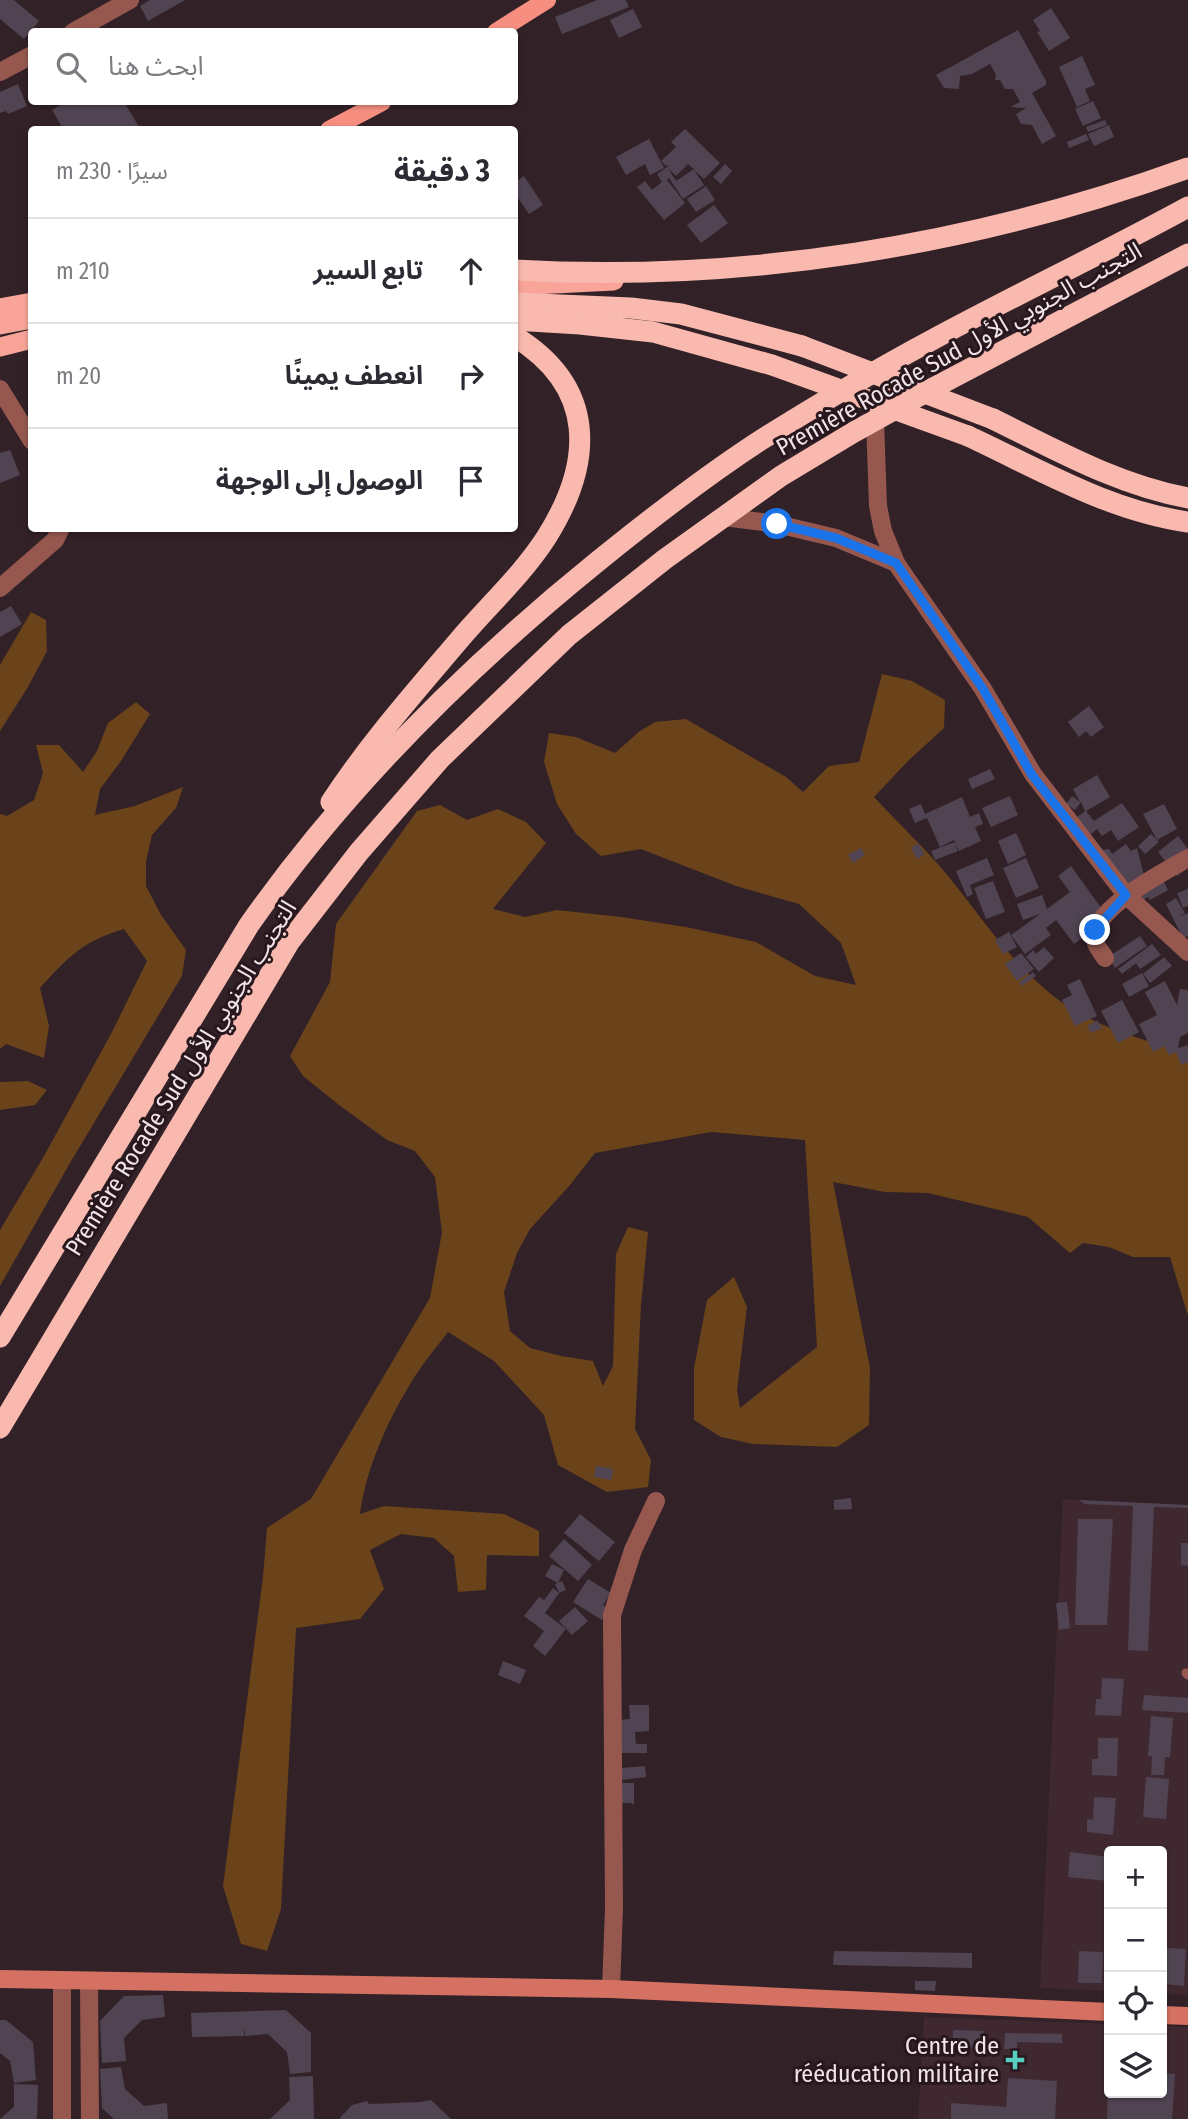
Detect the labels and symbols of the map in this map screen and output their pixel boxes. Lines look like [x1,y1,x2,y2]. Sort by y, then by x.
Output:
street label: Première Rocade Sud التجنب الجنوبي الأول [771,236,1149,466]
route start [761,508,792,539]
street label: Première Rocade Sud التجنب الجنوبي الأول [60,895,306,1263]
route end [1079,914,1110,945]
place label: Centre de rééducation militaire [794,2032,999,2088]
marker: Centre de rééducation militaire [1005,2050,1025,2070]

